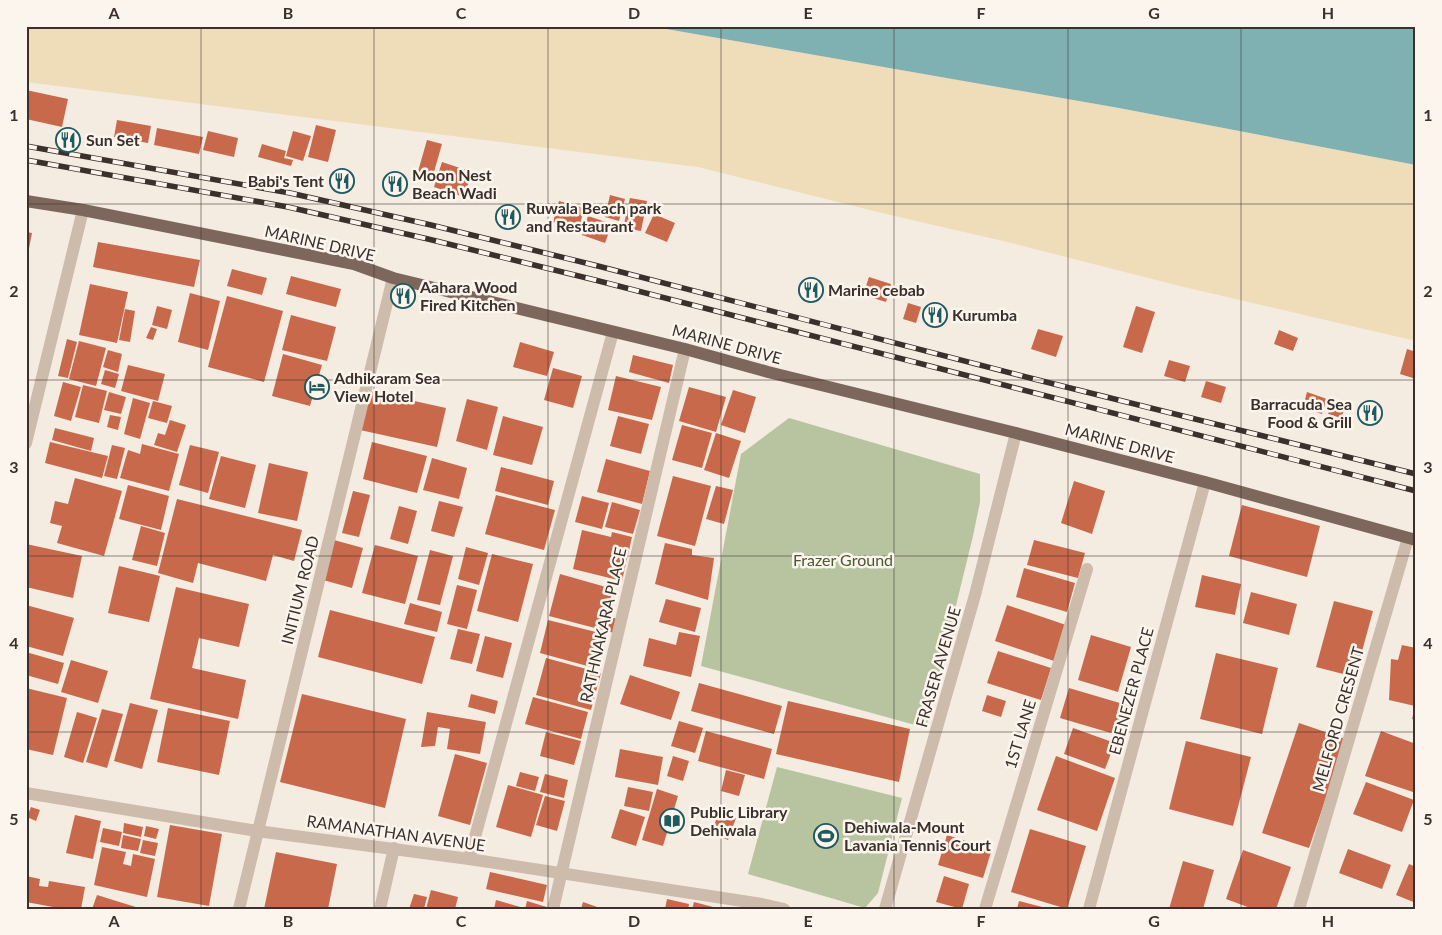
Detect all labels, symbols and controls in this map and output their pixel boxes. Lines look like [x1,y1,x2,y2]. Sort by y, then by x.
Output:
text: A [107,3,120,22]
text: B [283,3,293,22]
text: C [456,3,467,22]
text: D [628,3,640,22]
text: E [803,3,813,22]
text: F [976,3,986,22]
text: G [1148,3,1160,22]
text: H [1322,3,1334,22]
text: 1 [9,105,19,124]
text: 1 [1423,105,1433,124]
restaurant icon: Sun Set [55,127,81,153]
place label: Sun Set [86,130,140,149]
place label: Moon Nest Beach Wadi [412,165,497,202]
restaurant icon: Babi's Tent [329,168,355,194]
place label: Babi's Tent [248,171,324,190]
restaurant icon: Moon Nest Beach Wadi [382,171,408,197]
place label: Ruwala Beach park and Restaurant [526,198,662,235]
restaurant icon: Ruwala Beach park and Restaurant [495,204,521,230]
street label: MARINE DRIVE [263,221,377,264]
place label: Aahara Wood Fired Kitchen [419,277,517,314]
restaurant icon: Marine cebab [798,277,824,303]
place label: Marine cebab [828,280,925,299]
text: 2 [9,281,19,300]
text: 2 [1423,281,1433,300]
restaurant icon: Aahara Wood Fired Kitchen [390,283,416,309]
restaurant icon: Kurumba [922,302,948,328]
place label: Kurumba [952,305,1017,324]
street label: MARINE DRIVE [670,320,784,367]
place label: Adhikaram Sea View Hotel [333,368,440,405]
hotel icon: Adhikaram Sea View Hotel [304,374,330,400]
place label: Barracuda Sea Food & Grill [1250,394,1352,431]
restaurant icon: Barracuda Sea Food & Grill [1357,400,1383,426]
street label: MARINE DRIVE [1063,419,1177,466]
text: 3 [9,457,19,476]
text: 3 [1423,457,1433,476]
street label: INITIUM ROAD [277,534,322,646]
street label: RATHNAKARA PLACE [575,545,630,704]
park label: Frazer Ground [793,550,893,569]
street label: FRASER AVENUE [911,604,964,729]
street label: EBENEZER PLACE [1104,625,1157,757]
text: 4 [9,633,19,652]
text: 4 [1423,633,1433,652]
street label: MELFORD CRESENT [1308,644,1367,794]
street label: 1ST LANE [1000,697,1039,771]
place label: Public Library Dehiwala [690,802,788,839]
library icon: Public Library Dehiwala [659,808,685,834]
text: 5 [9,809,19,828]
text: 5 [1423,809,1433,828]
street label: RAMANATHAN AVENUE [306,811,487,854]
place label: Dehiwala-Mount Lavania Tennis Court [844,817,991,854]
sports icon: Dehiwala-Mount Lavania Tennis Court [813,823,839,849]
text: A [107,911,120,930]
text: B [283,911,293,930]
text: C [456,911,467,930]
text: D [628,911,640,930]
text: E [803,911,813,930]
text: F [976,911,986,930]
text: G [1148,911,1160,930]
text: H [1322,911,1334,930]

